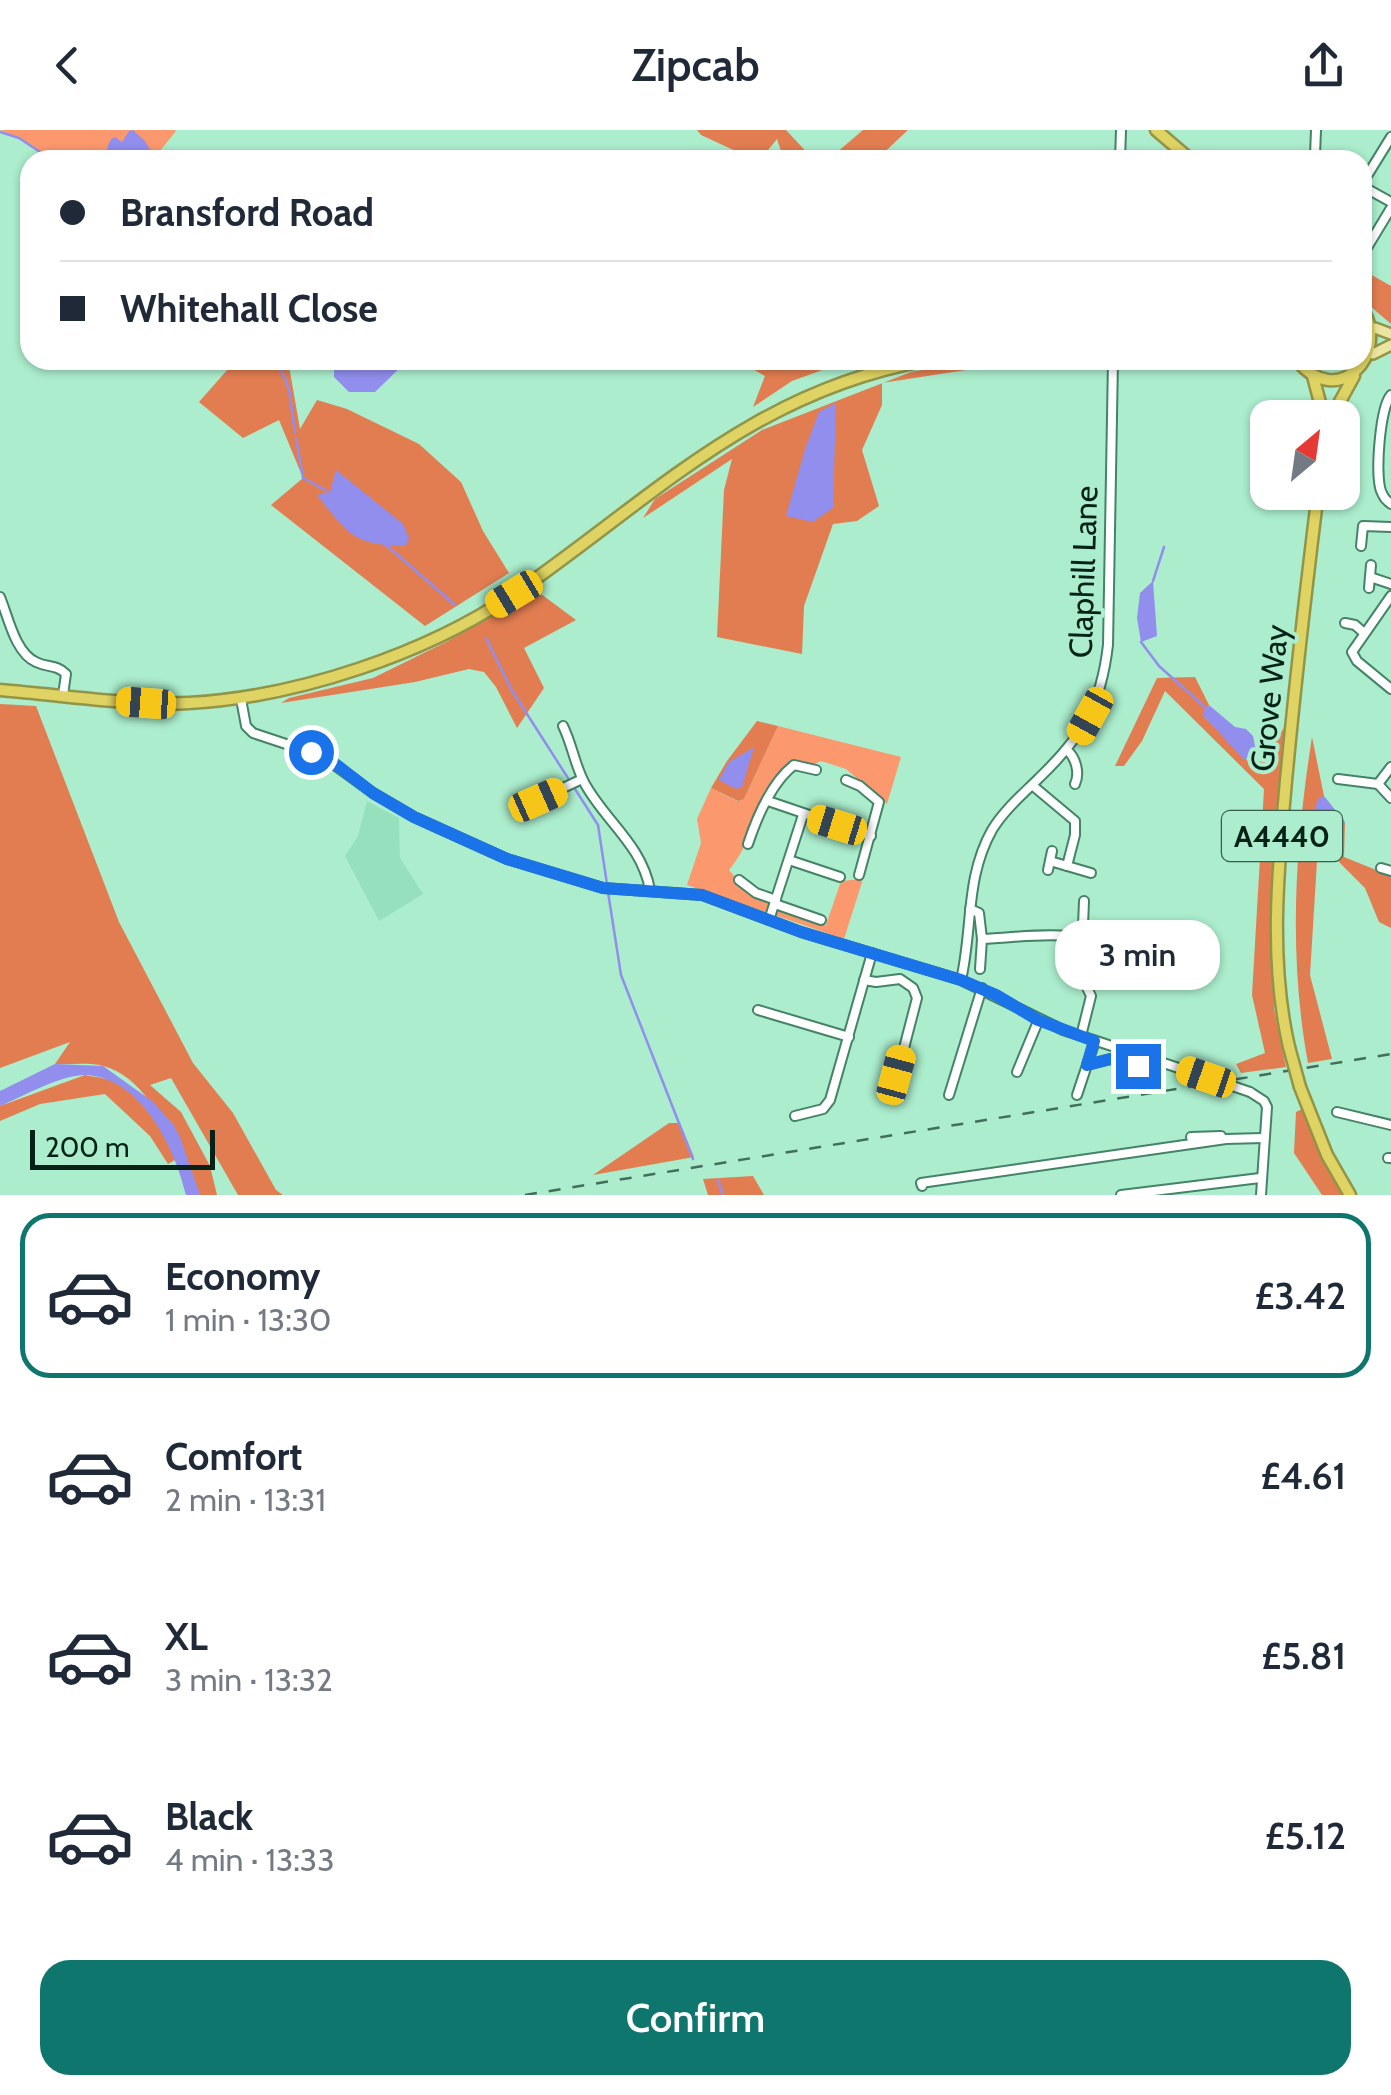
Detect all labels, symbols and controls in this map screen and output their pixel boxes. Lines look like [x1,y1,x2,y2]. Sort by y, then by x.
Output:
icon: back [40,38,95,93]
text: Zipcab [631,38,760,92]
icon: share [1296,38,1351,93]
text: Bransford Road [120,189,374,236]
text: Whitehall Close [120,285,378,332]
north arrow [1250,400,1360,510]
map controls [1250,400,1360,510]
street label: Claphill Lane [1061,485,1105,659]
car [481,566,547,622]
street label: Grove Way [1242,623,1296,773]
car [1062,682,1118,750]
car [115,686,177,720]
route start [289,730,334,775]
car [504,774,572,826]
car [804,802,870,848]
road number: A4440 [1222,811,1342,861]
callout: 3 min [1056,921,1220,991]
text: 3 min [1099,935,1176,974]
car [874,1042,918,1108]
route end [1116,1044,1161,1089]
car [1173,1053,1239,1101]
scale bar [30,1125,215,1170]
text: 200 m [45,1130,130,1164]
icon: car [45,1251,135,1341]
text: Economy [165,1253,320,1300]
text: £3.42 [1254,1272,1346,1319]
text: 1 min · 13:30 [165,1300,331,1339]
icon: car [45,1431,135,1521]
text: Comfort [165,1433,302,1480]
text: £4.61 [1260,1452,1346,1499]
text: 2 min · 13:31 [165,1480,326,1519]
icon: car [45,1611,135,1701]
text: XL [165,1613,208,1660]
text: £5.81 [1261,1632,1346,1679]
text: 3 min · 13:32 [165,1660,333,1699]
icon: car [45,1791,135,1881]
text: Black [165,1793,253,1840]
text: £5.12 [1265,1812,1346,1859]
text: 4 min · 13:33 [165,1840,334,1879]
button: Confirm [40,1960,1351,2075]

